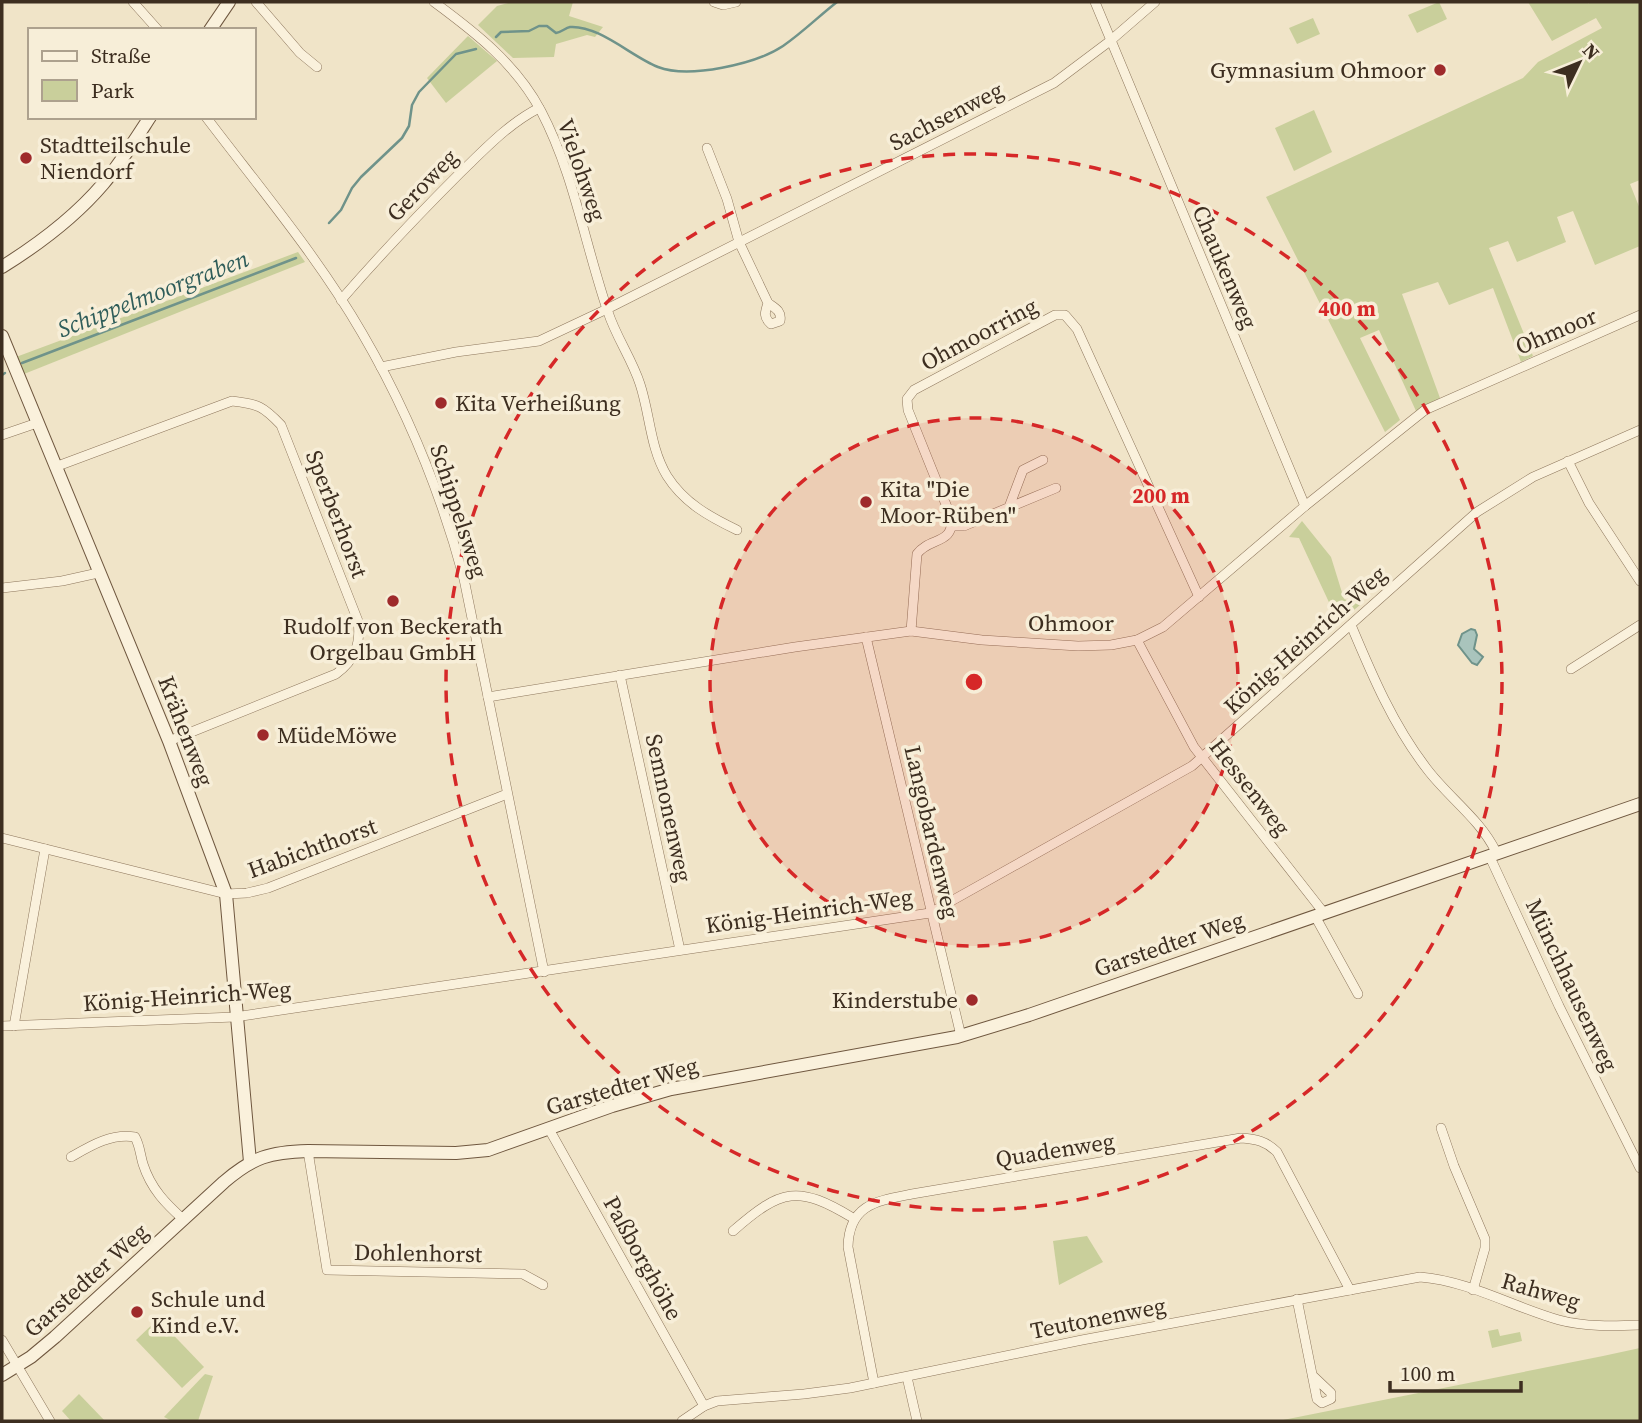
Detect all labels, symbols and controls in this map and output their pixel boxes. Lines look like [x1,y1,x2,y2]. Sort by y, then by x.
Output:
legend [28,28,256,119]
north arrow [1544,28,1614,98]
text: N [1577,37,1606,65]
text: Straße [91,41,151,70]
place label: Gymnasium Ohmoor [1210,54,1426,86]
marker: Gymnasium Ohmoor [1432,62,1448,78]
street label: Sachsenweg [883,74,1009,158]
text: Park [91,76,135,105]
street label: Vielohweg [550,115,614,226]
place label: Stadtteilschule Niendorf [40,129,191,187]
street label: Geroweg [379,141,465,229]
marker: Stadtteilschule Niendorf [18,150,34,166]
street label: Chaukenweg [1185,200,1265,334]
water label: Schippelmoorgraben [52,242,254,345]
street label: Ohmoorring [915,290,1043,378]
text: 400 m [1318,294,1376,323]
street label: Ohmoor [1510,299,1602,362]
place label: Kita Verheißung [455,387,621,419]
marker: Kita Verheißung [433,395,449,411]
street label: Schippelsweg [422,440,496,582]
street label: Sperberhorst [298,446,376,583]
place label: Kita "Die Moor-Rüben" [880,473,1016,531]
text: 200 m [1132,481,1190,510]
marker: Kita "Die Moor-Rüben" [858,494,874,510]
street label: König-Heinrich-Weg [1217,558,1393,722]
marker: Rudolf von Beckerath Orgelbau GmbH [385,593,401,609]
street label: Ohmoor [1028,607,1114,639]
place label: Rudolf von Beckerath Orgelbau GmbH [283,610,503,668]
centre of rings [962,670,986,694]
street label: Krähenweg [150,671,222,791]
place label: MüdeMöwe [277,719,397,751]
marker: MüdeMöwe [255,727,271,743]
street label: Semnonenweg [638,731,700,885]
street label: Hessenweg [1202,732,1298,842]
street label: Langobardenweg [897,742,967,922]
street label: Habichthorst [243,810,381,886]
street label: König-Heinrich-Weg [703,881,915,941]
street label: Münchhausenweg [1518,893,1626,1077]
street label: Garstedter Weg [1090,903,1248,985]
street label: König-Heinrich-Weg [82,973,292,1019]
place label: Kinderstube [832,984,958,1016]
marker: Kinderstube [964,992,980,1008]
street label: Garstedter Weg [542,1049,702,1123]
street label: Quadenweg [993,1125,1117,1175]
street label: Paßborghöhe [596,1190,690,1326]
street label: Garstedter Weg [17,1216,155,1344]
street label: Dohlenhorst [353,1236,483,1270]
street label: Rahweg [1498,1265,1584,1318]
place label: Schule und Kind e.V. [151,1283,265,1341]
street label: Teutonenweg [1028,1289,1168,1347]
marker: Schule und Kind e.V. [129,1304,145,1320]
scale bar [1390,1350,1521,1394]
text: 100 m [1400,1359,1455,1388]

